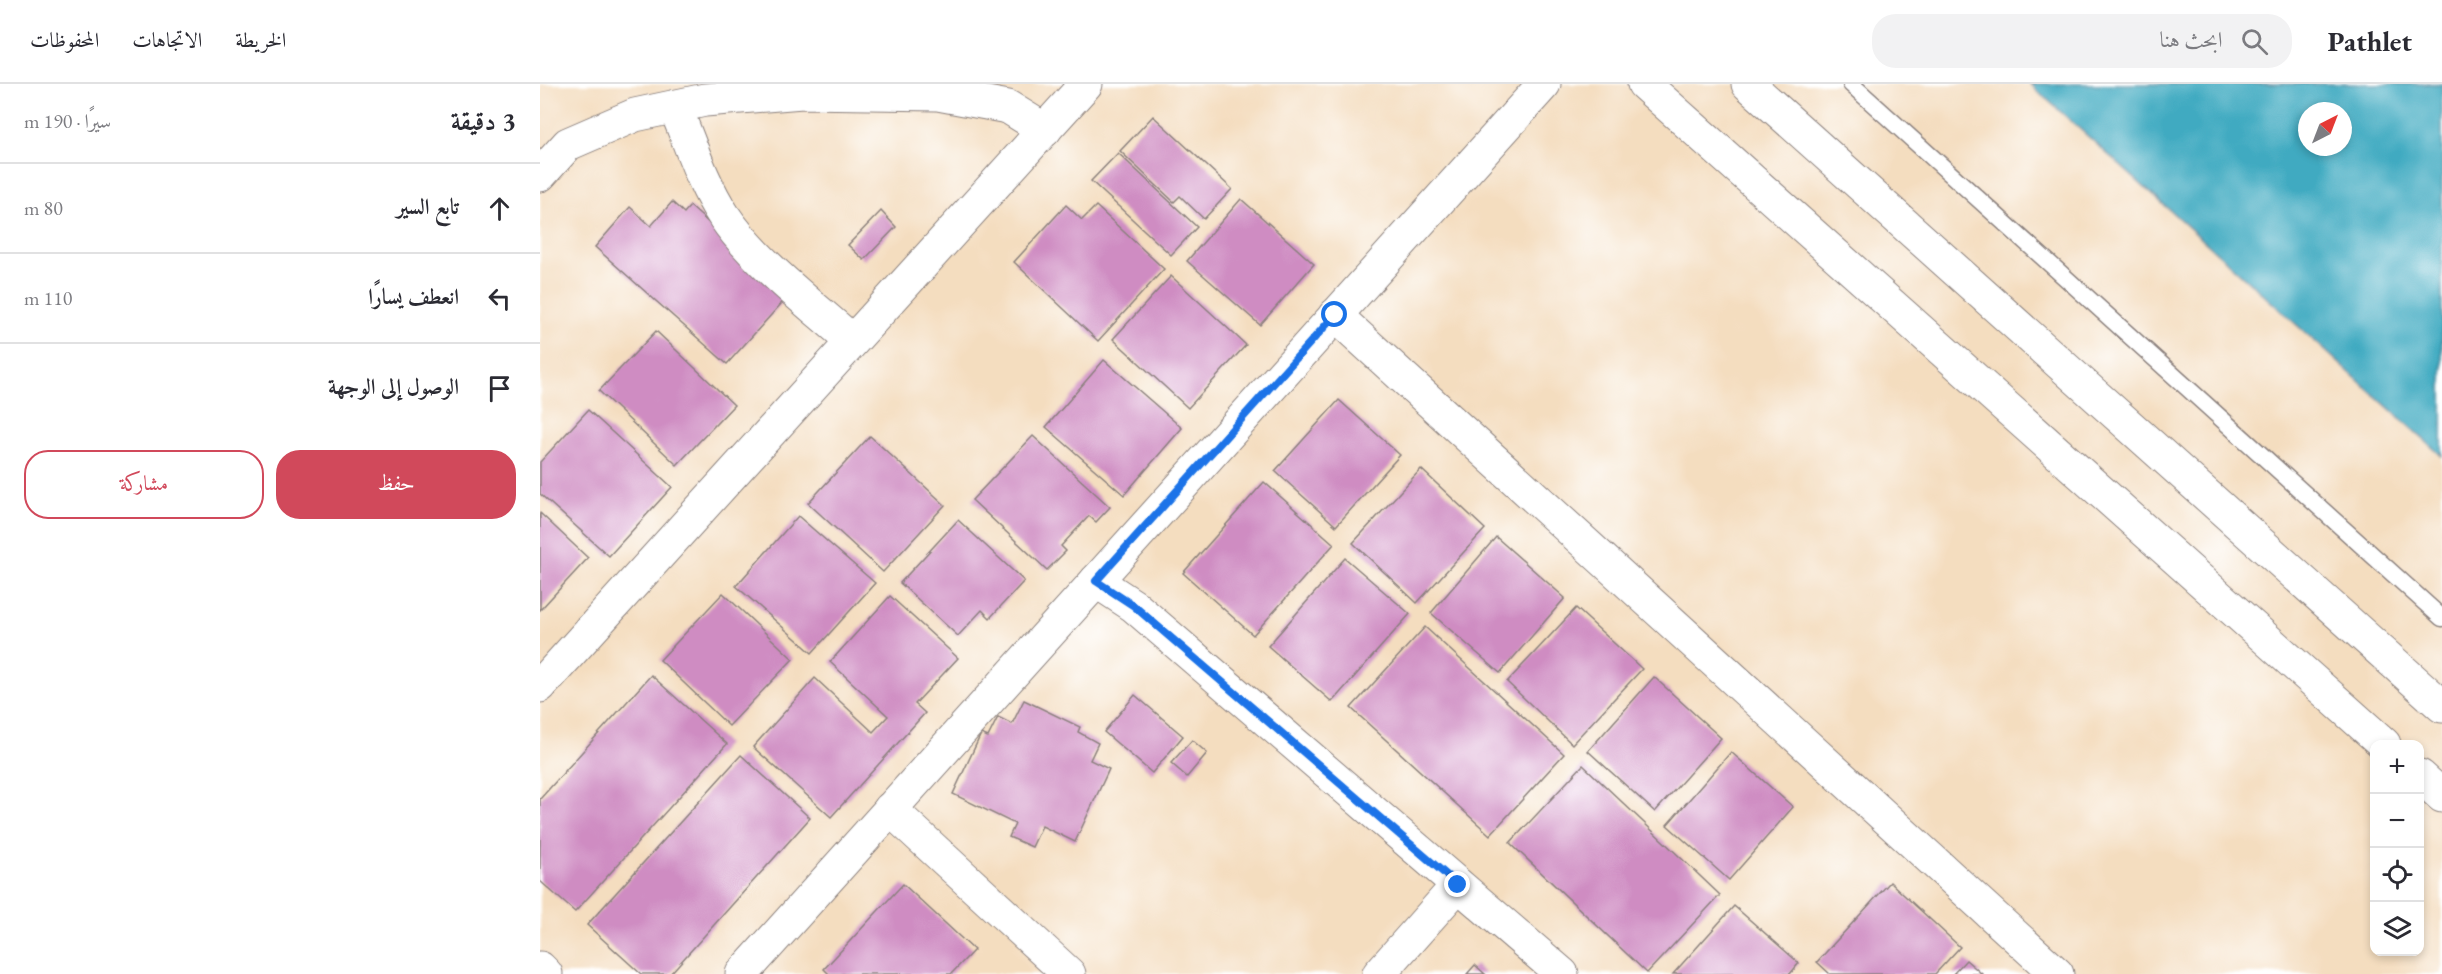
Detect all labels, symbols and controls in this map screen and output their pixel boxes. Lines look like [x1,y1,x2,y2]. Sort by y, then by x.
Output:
search box [1872,14,2292,68]
text: Pathlet [2328,23,2412,59]
text: ابحث هنا [2160,25,2223,54]
icon: search [2238,25,2271,58]
text: المحفوظات [30,26,99,53]
text: الاتجاهات [132,26,202,53]
text: الخريطة [235,26,286,53]
north arrow [2298,102,2352,156]
text: 3 دقيقة [451,104,516,138]
text: سيرًا · 190 m [24,108,111,134]
text: تابع السير [396,192,459,221]
icon: ahead [483,192,516,225]
text: 80 m [24,195,63,221]
text: انعطف يسارًا [368,282,459,311]
icon: left [483,282,516,315]
text: 110 m [24,285,72,311]
route start [1321,301,1347,327]
text: الوصول إلى الوجهة [328,372,459,401]
icon: arrive [483,372,516,405]
button: مشاركة [24,450,264,519]
button: حفظ [276,450,516,519]
map controls [2370,740,2424,956]
button: + [2370,740,2424,794]
button: − [2370,794,2424,848]
button: locate [2370,848,2424,902]
route end [1444,871,1470,897]
button: layers [2370,902,2424,956]

